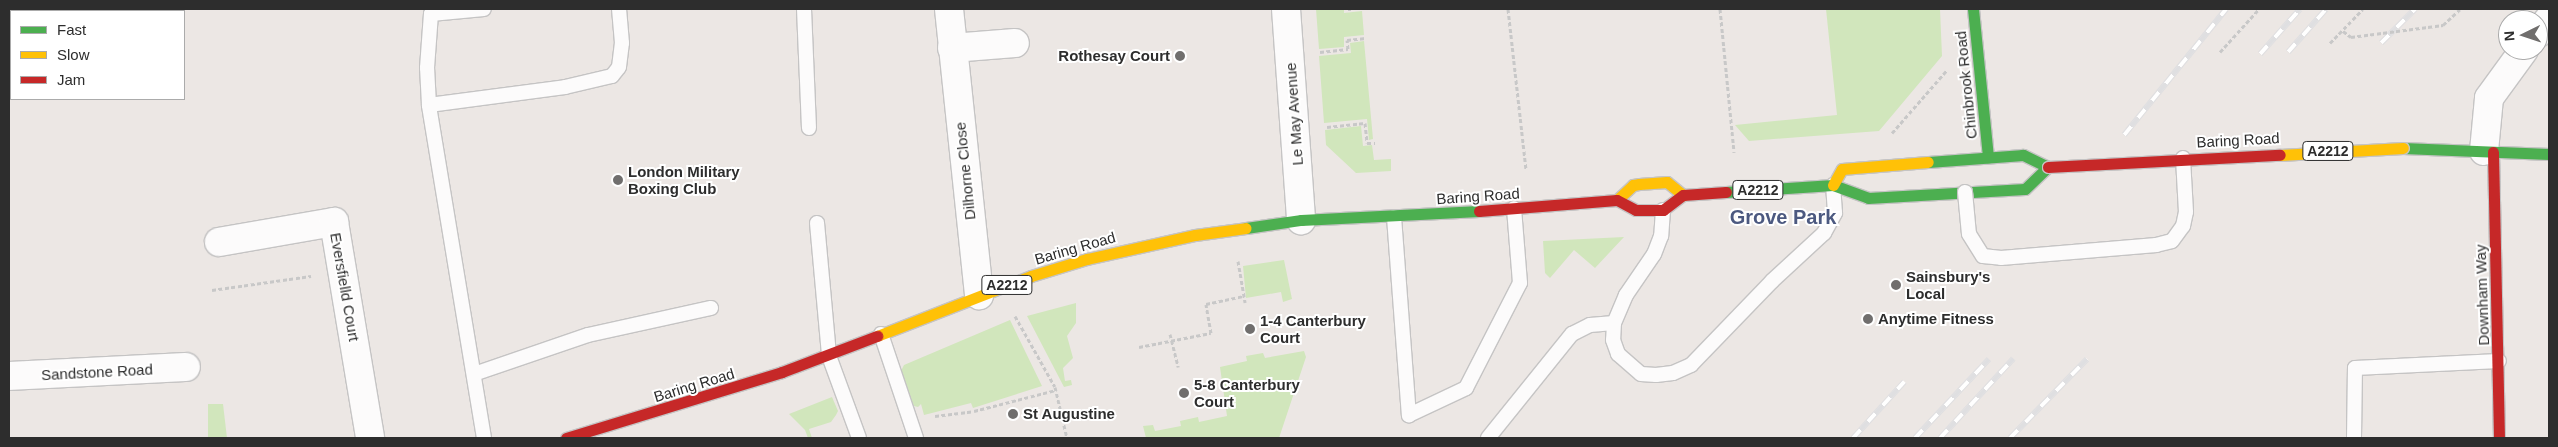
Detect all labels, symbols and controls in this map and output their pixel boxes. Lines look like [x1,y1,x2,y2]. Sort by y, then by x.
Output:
legend [10,10,185,100]
north arrow [2498,10,2548,60]
text: Fast [57,21,86,38]
street label: Chinbrook Road [1951,30,1981,140]
text: N [2501,30,2517,42]
text: Slow [57,46,90,63]
place label: Rothesay Court [1058,47,1170,65]
marker: Rothesay Court [1174,50,1186,62]
street label: Le May Avenue [1281,62,1307,166]
text: Jam [57,71,85,88]
street label: Dilhorne Close [951,121,979,221]
street label: Baring Road [2196,129,2280,151]
road number: A2212 [2302,140,2354,162]
place label: London Military Boxing Club [628,162,740,197]
marker: London Military Boxing Club [612,174,624,186]
road number: A2212 [1732,178,1784,202]
street label: Baring Road [1436,184,1520,208]
district label: Grove Park [1730,205,1836,229]
street label: Baring Road [1032,228,1118,268]
street label: Eversfielld Court [327,231,363,343]
street label: Downham Way [2471,244,2493,346]
place label: Sainsbury's Local [1906,267,1990,302]
road number: A2212 [981,274,1033,296]
marker: Sainsbury's Local [1890,279,1902,291]
place label: Anytime Fitness [1878,310,1994,328]
place label: 1-4 Canterbury Court [1260,311,1366,346]
marker: Anytime Fitness [1862,313,1874,325]
marker: 1-4 Canterbury Court [1244,323,1256,335]
street label: Sandstone Road [41,360,153,384]
street label: Baring Road [651,364,737,406]
place label: 5-8 Canterbury Court [1194,375,1300,410]
marker: 5-8 Canterbury Court [1178,387,1190,399]
place label: St Augustine [1023,405,1115,423]
marker: St Augustine [1007,408,1019,420]

